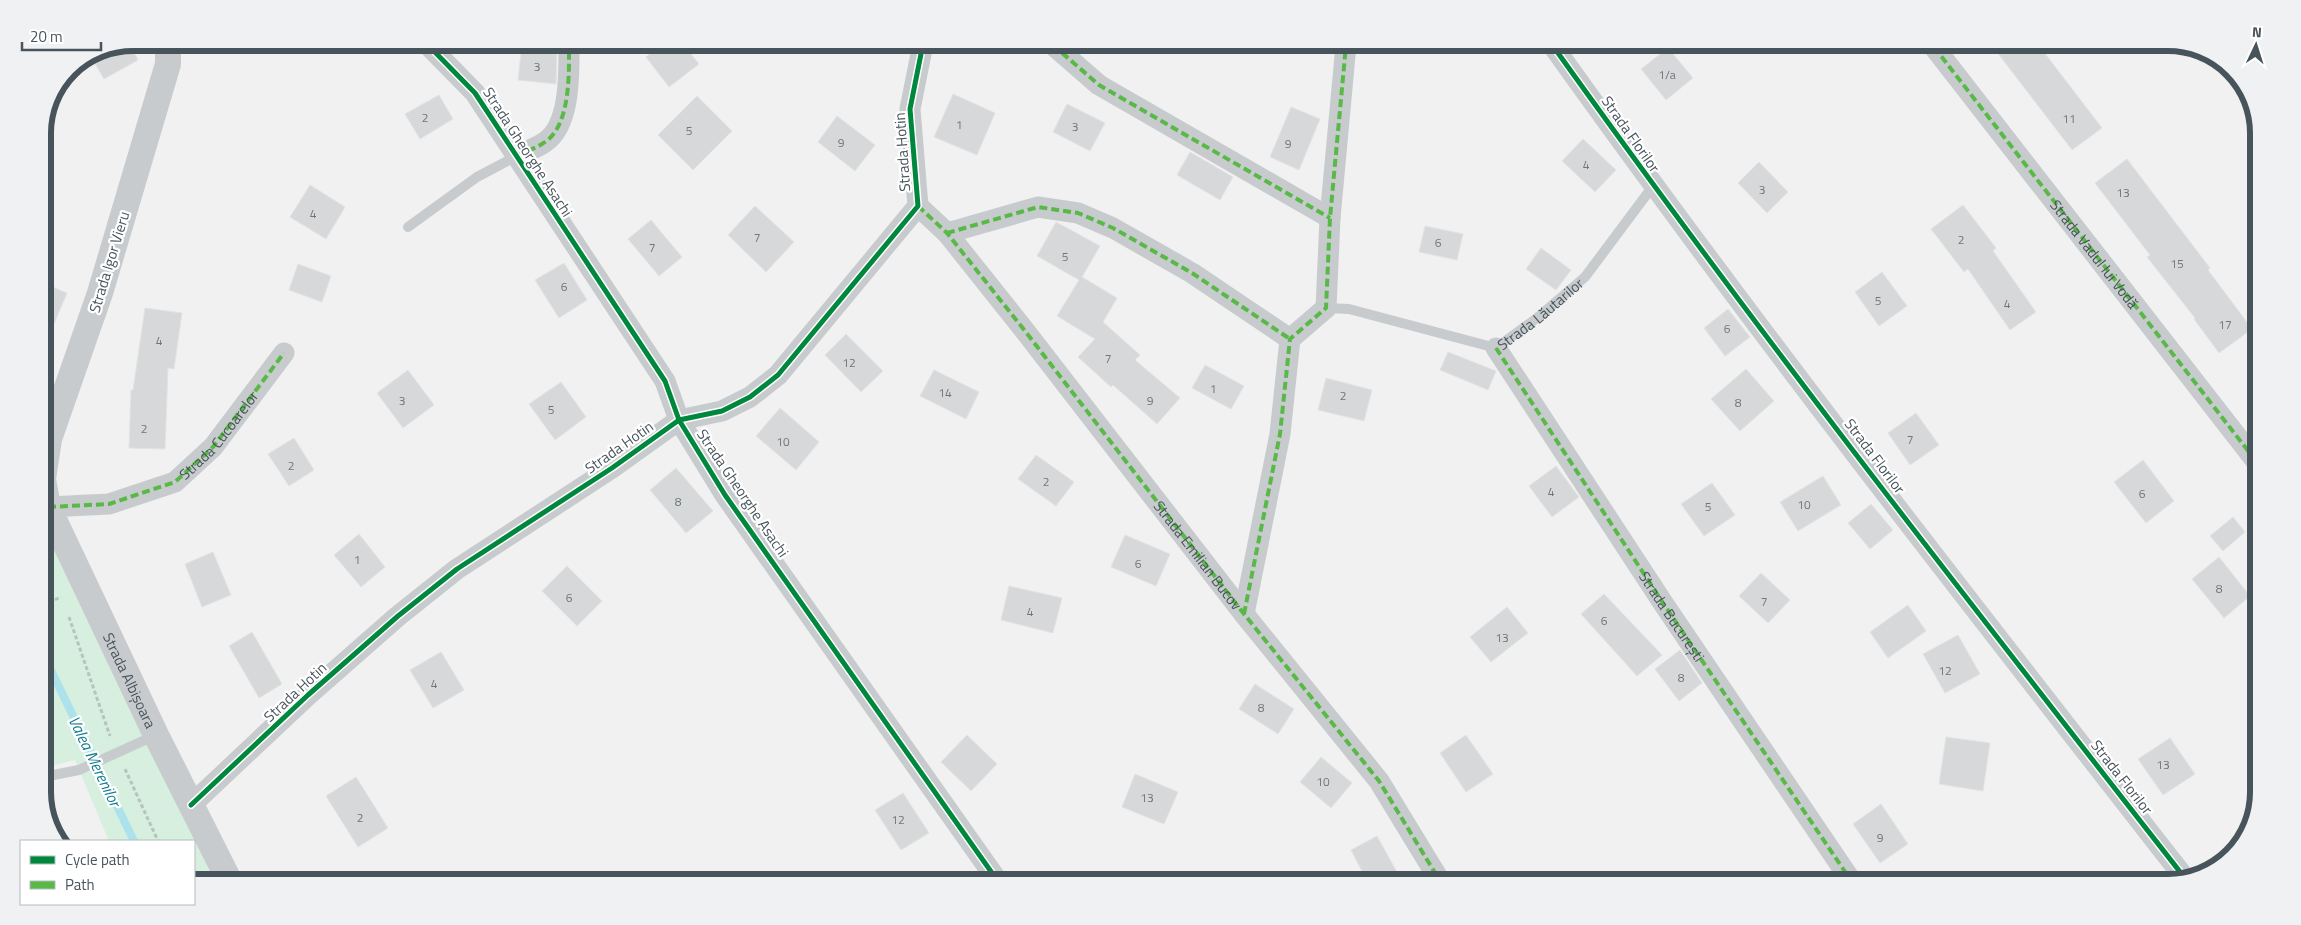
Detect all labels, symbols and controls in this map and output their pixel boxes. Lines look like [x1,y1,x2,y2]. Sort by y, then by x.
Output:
scale bar [22,20,101,52]
north arrow [2231,20,2281,70]
text: N [2251,21,2263,42]
text: 20 m [30,25,63,48]
house number: 3 [534,57,540,76]
house number: 1/a [1658,65,1676,84]
street label: Strada Gheorghe Asachi [477,83,579,221]
street label: Strada Florilor [1596,91,1666,177]
house number: 2 [422,108,428,127]
house number: 11 [2062,109,2076,128]
street label: Strada Hotin [888,112,916,192]
house number: 1 [956,115,962,134]
house number: 3 [1072,117,1078,136]
house number: 5 [686,121,693,140]
house number: 9 [838,133,845,152]
house number: 9 [1285,134,1292,153]
house number: 4 [1583,155,1590,174]
house number: 3 [1759,180,1765,199]
house number: 13 [2116,183,2130,202]
street label: Strada Vadul lui Vodă [2045,194,2145,314]
house number: 4 [310,204,317,223]
street label: Strada Igor Vieru [83,208,135,316]
house number: 7 [754,228,760,247]
house number: 2 [1958,230,1964,249]
house number: 6 [1435,233,1442,252]
house number: 7 [649,238,655,257]
house number: 5 [1062,247,1069,266]
house number: 15 [2170,254,2184,273]
street label: Strada Lăutarilor [1492,272,1588,355]
house number: 6 [561,277,568,296]
house number: 5 [1875,291,1882,310]
house number: 4 [2004,294,2011,313]
house number: 17 [2218,315,2232,334]
house number: 6 [1724,319,1731,338]
house number: 4 [156,331,163,350]
house number: 7 [1105,349,1111,368]
house number: 12 [842,353,856,372]
house number: 1 [1210,379,1216,398]
house number: 14 [938,383,952,402]
street label: Strada Cucoarelor [173,385,264,485]
house number: 2 [1340,386,1346,405]
house number: 3 [399,391,405,410]
house number: 9 [1147,391,1154,410]
house number: 8 [1735,393,1742,412]
house number: 5 [548,400,555,419]
street label: Strada Florilor [1839,414,1911,498]
street label: Strada Hotin [580,415,658,479]
house number: 2 [141,419,147,438]
street label: Strada Gheorghe Asachi [691,424,795,562]
house number: 7 [1907,430,1913,449]
house number: 10 [776,432,790,451]
house number: 2 [288,456,294,475]
house number: 2 [1043,472,1049,491]
house number: 4 [1548,482,1555,501]
house number: 6 [2139,484,2146,503]
house number: 8 [675,492,682,511]
street label: Strada Emilian Bucov [1148,495,1248,615]
house number: 10 [1797,495,1811,514]
house number: 5 [1705,497,1712,516]
house number: 1 [354,550,360,569]
house number: 6 [1135,554,1142,573]
street label: Strada București [1634,566,1711,666]
house number: 8 [2216,579,2223,598]
house number: 6 [566,588,573,607]
house number: 7 [1761,592,1767,611]
house number: 4 [1027,602,1034,621]
house number: 6 [1601,611,1608,630]
street label: Strada Albișoara [97,628,163,732]
house number: 13 [1495,628,1509,647]
street label: Strada Hotin [258,657,332,727]
house number: 12 [1938,661,1952,680]
house number: 8 [1678,668,1685,687]
house number: 4 [431,674,438,693]
house number: 8 [1258,698,1265,717]
water label: Valea Merenilor [63,712,128,812]
street label: Strada Florilor [2086,735,2158,819]
house number: 13 [2156,755,2170,774]
house number: 10 [1316,772,1330,791]
house number: 13 [1140,788,1154,807]
house number: 2 [357,808,363,827]
house number: 12 [891,810,905,829]
house number: 9 [1877,828,1884,847]
legend [20,840,195,905]
text: Cycle path [65,848,130,871]
text: Path [65,873,95,896]

